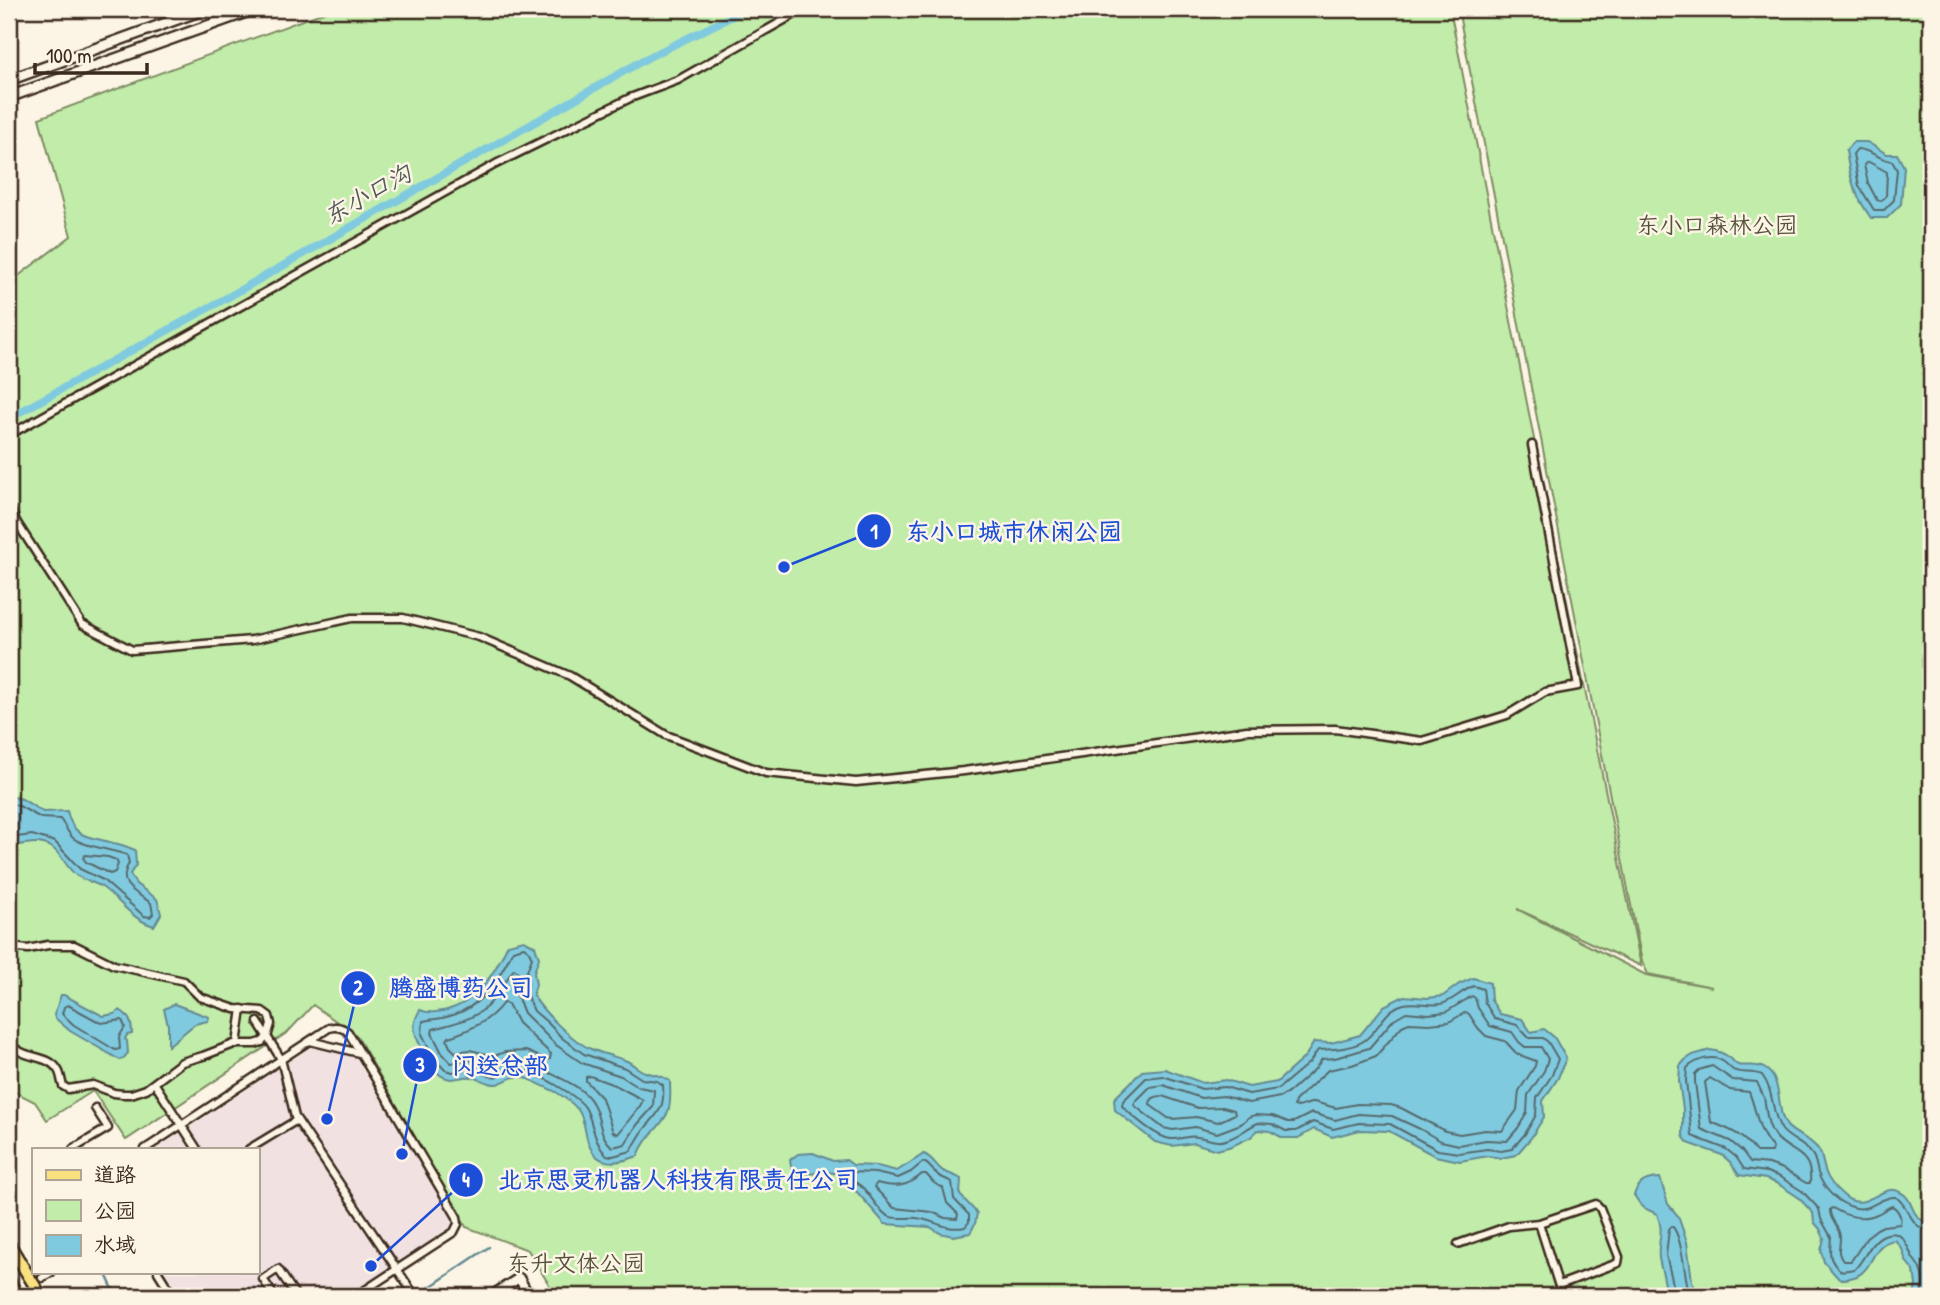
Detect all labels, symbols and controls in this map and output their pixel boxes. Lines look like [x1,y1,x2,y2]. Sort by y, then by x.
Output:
scale bar [35,32,147,76]
text: 100 m [46,41,92,70]
water label: 东小口沟 [317,156,418,231]
park label: 东小口森林公园 [1637,209,1798,240]
callout: 东小口城市休闲公园 [857,509,1136,554]
text: 东小口城市休闲公园 [906,515,1122,547]
text: 1 [870,517,878,546]
callout: 腾盛博药公司 [340,965,547,1010]
text: 腾盛博药公司 [389,971,533,1003]
text: 2 [353,973,363,1002]
callout: 闪送总部 [403,1043,562,1088]
text: 闪送总部 [452,1049,548,1081]
text: 3 [415,1050,425,1079]
legend [32,1148,259,1274]
callout: 北京思灵机器人科技有限责任公司 [449,1157,872,1202]
text: 道路 [94,1160,136,1189]
text: 北京思灵机器人科技有限责任公司 [498,1163,858,1195]
text: 4 [462,1165,470,1194]
text: 公园 [94,1196,136,1225]
text: 水域 [94,1230,136,1259]
park label: 东升文体公园 [507,1247,645,1278]

